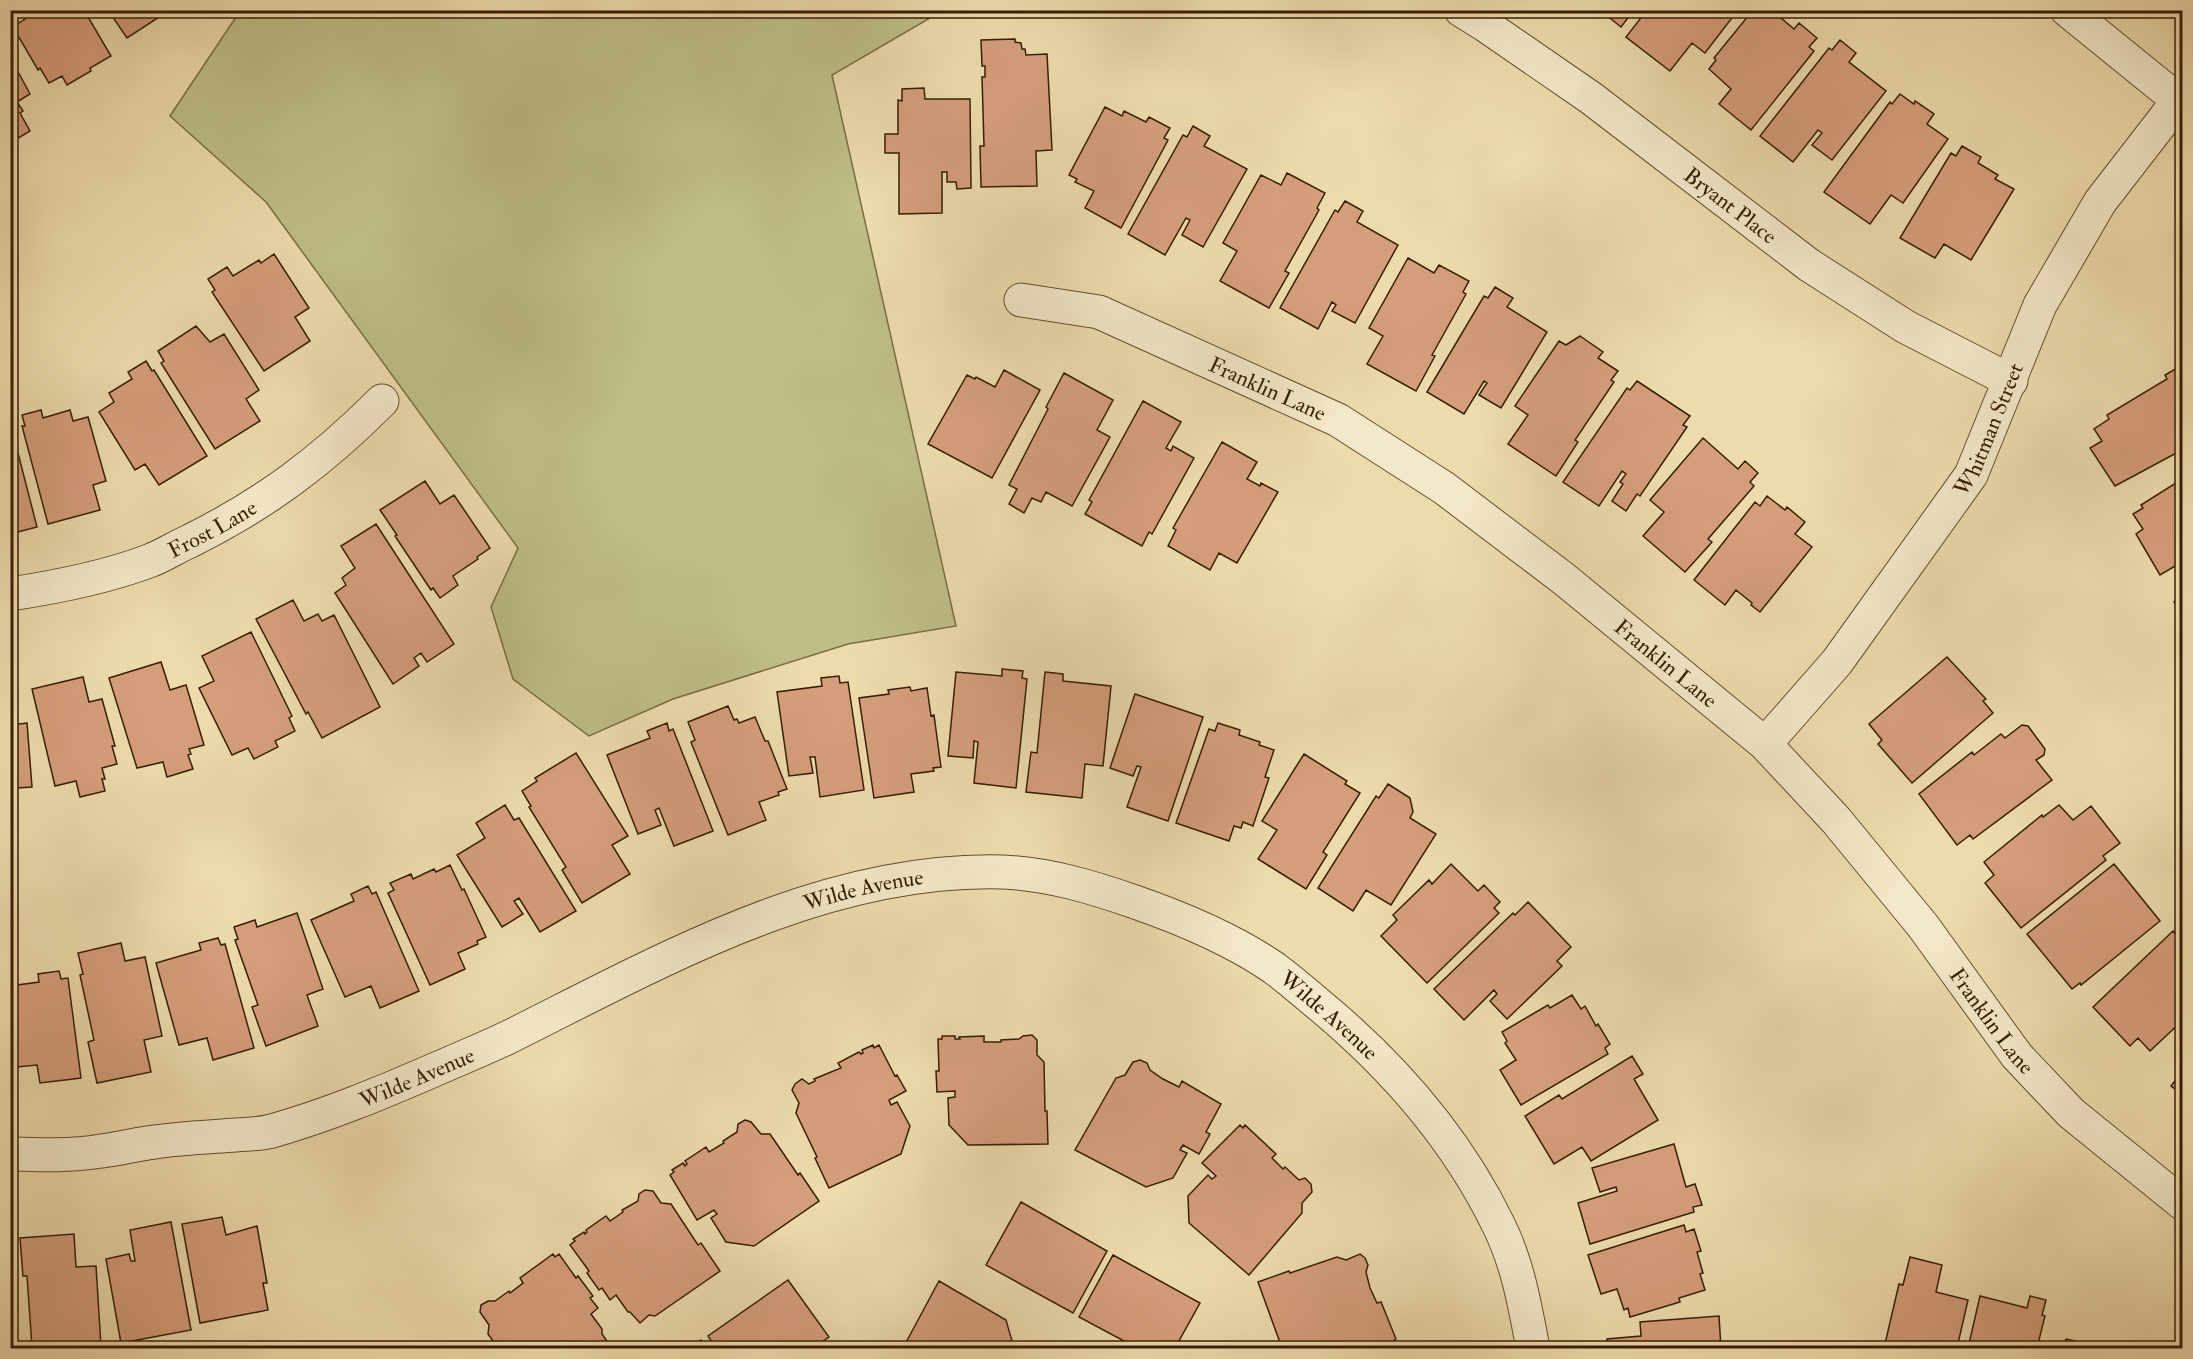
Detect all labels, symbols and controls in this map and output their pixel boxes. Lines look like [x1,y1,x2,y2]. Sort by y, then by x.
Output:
street label: Bryant Place [1678,161,1782,250]
street label: Franklin Lane [1204,351,1330,428]
street label: Whitman Street [1947,359,2030,503]
street label: Frost Lane [163,494,262,565]
street label: Franklin Lane [1608,613,1723,714]
street label: Wilde Avenue [799,863,925,918]
street label: Franklin Lane [1943,962,2040,1080]
street label: Wilde Avenue [1273,964,1384,1066]
street label: Wilde Avenue [355,1041,479,1115]

